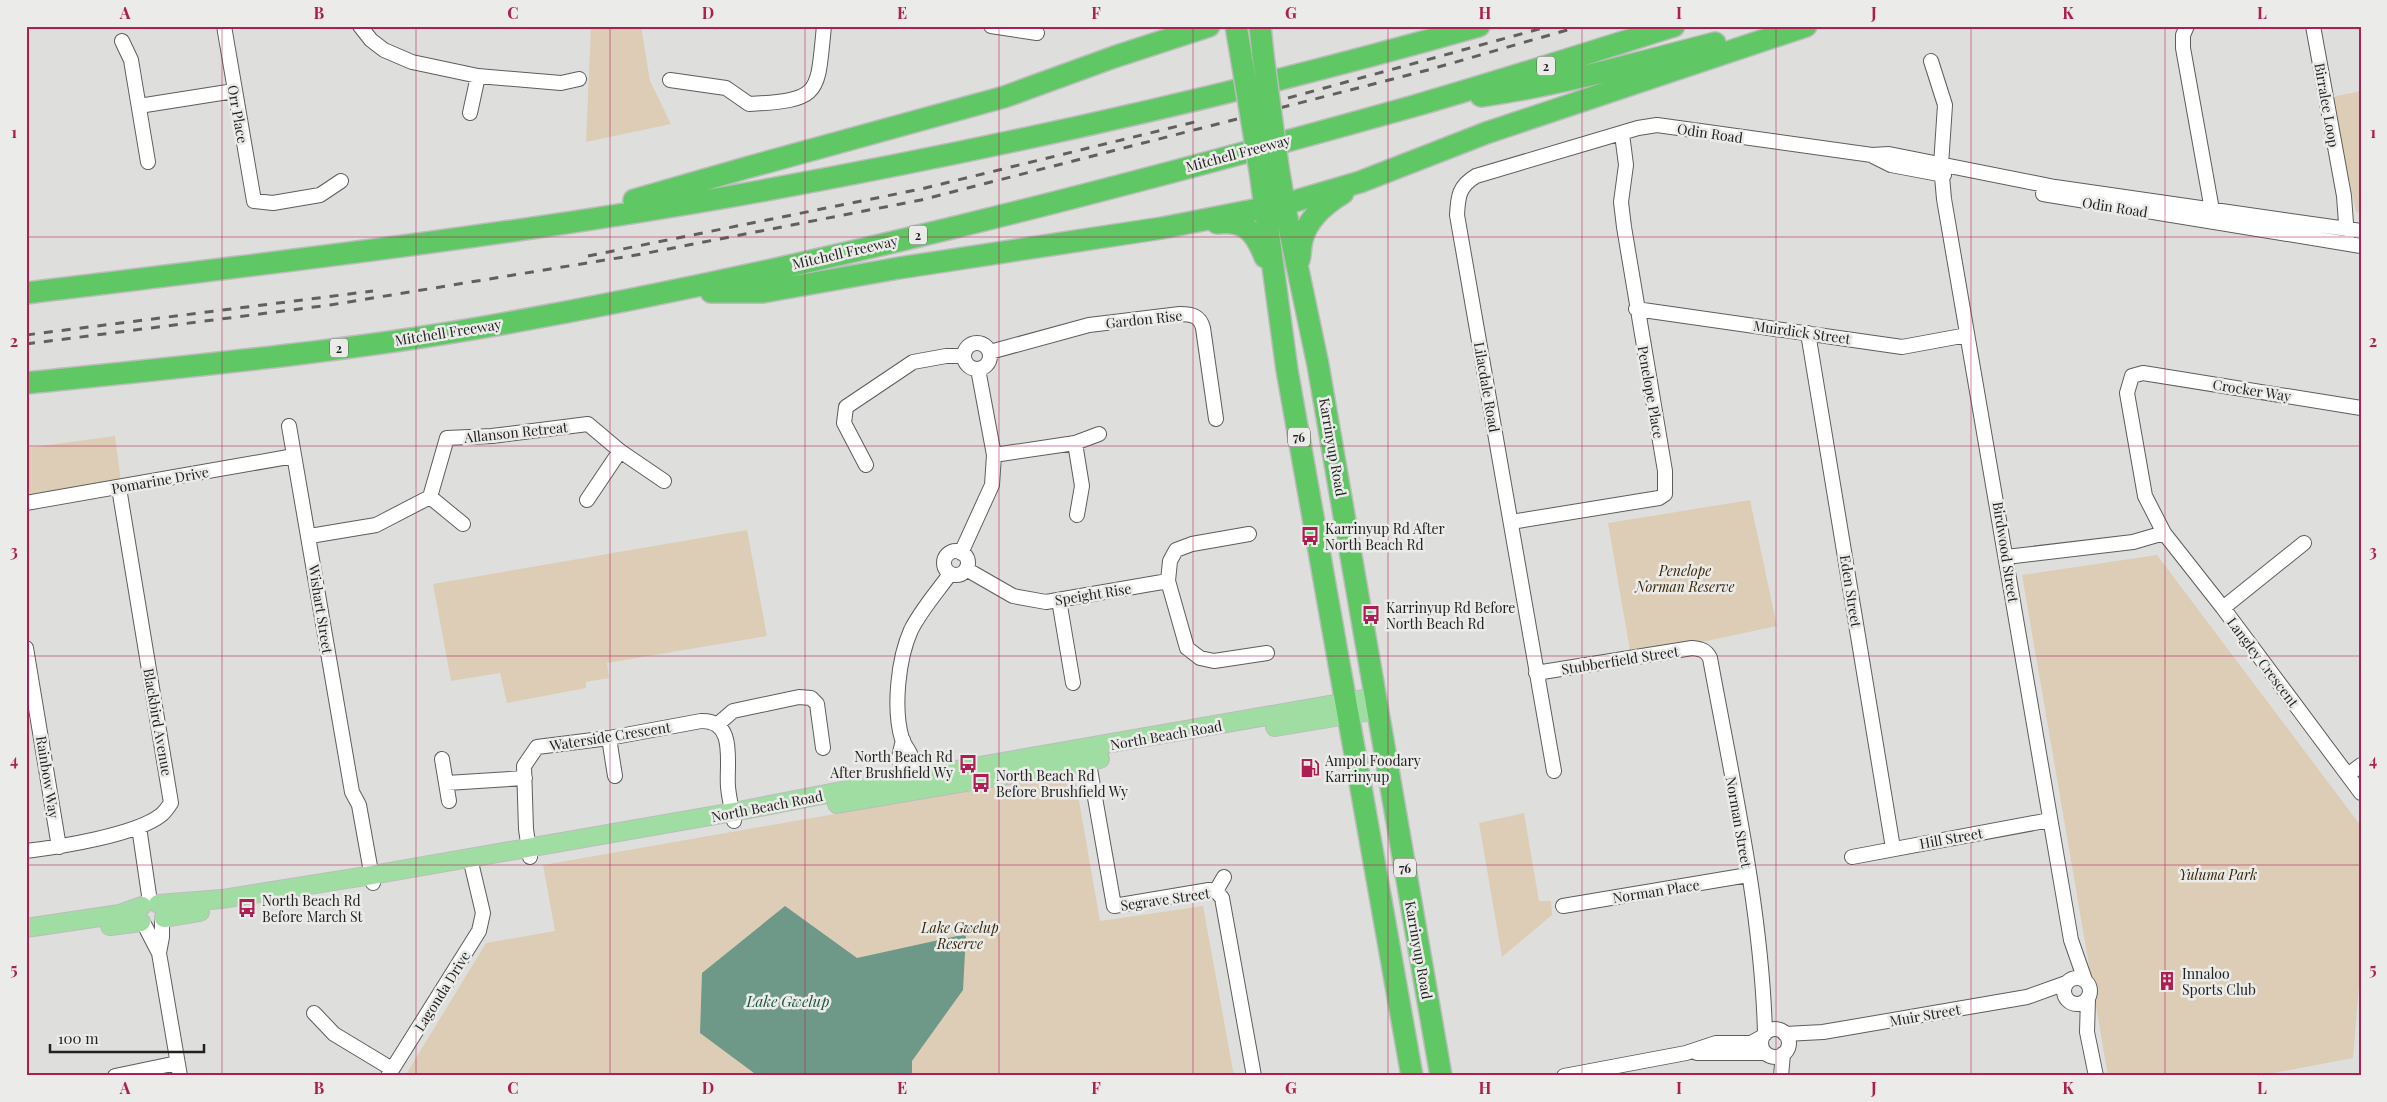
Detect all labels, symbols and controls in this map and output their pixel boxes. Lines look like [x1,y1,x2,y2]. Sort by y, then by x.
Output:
text: A [119,2,131,23]
text: B [314,2,325,23]
text: C [507,2,519,23]
text: D [702,2,714,23]
text: E [897,2,907,23]
text: F [1091,2,1101,23]
text: G [1285,2,1297,23]
text: H [1479,2,1492,23]
text: I [1676,2,1682,23]
text: J [1870,2,1877,23]
text: K [2062,2,2074,23]
text: L [2257,2,2267,23]
road number: 2 [1537,56,1555,76]
street label: Birralee Loop [2310,61,2344,149]
street label: Orr Place [224,83,252,145]
street label: Odin Road [1676,119,1744,147]
text: 1 [11,121,17,142]
text: 1 [2370,121,2376,142]
street label: Mitchell Freeway [1184,130,1292,176]
street label: Odin Road [2081,192,2149,222]
road number: 2 [909,226,927,244]
street label: Mitchell Freeway [790,231,900,273]
street label: Gardon Rise [1105,306,1183,332]
street label: Mitchell Freeway [393,314,503,350]
street label: Muirdick Street [1752,316,1853,348]
text: 2 [10,330,18,351]
text: 2 [2369,330,2377,351]
road number: 2 [330,338,348,358]
street label: Lilacdale Road [1470,340,1504,434]
street label: Penelope Place [1634,344,1668,440]
street label: Crocker Way [2211,374,2293,406]
street label: Karrinyup Road [1315,396,1351,498]
street label: Allanson Retreat [462,417,570,447]
road number: 76 [1288,428,1310,447]
street label: Pomarine Drive [110,462,210,498]
street label: Birdwood Street [1989,500,2024,605]
place label: Karrinyup Rd After North Beach Rd [1325,519,1445,554]
bus stop icon: Karrinyup Rd After North Beach Rd [1299,525,1321,547]
text: 3 [10,540,18,561]
text: 3 [2369,540,2377,561]
street label: Eden Street [1836,553,1866,630]
park label: Penelope Norman Reserve [1633,561,1735,596]
street label: Wishart Street [304,562,338,656]
street label: Speight Rise [1053,579,1133,609]
place label: Karrinyup Rd Before North Beach Rd [1386,598,1515,633]
bus stop icon: Karrinyup Rd Before North Beach Rd [1360,604,1382,626]
street label: Langley Crescent [2223,613,2304,712]
street label: Stubberfield Street [1560,641,1681,679]
street label: Blackbird Avenue [139,667,177,777]
street label: North Beach Road [1109,716,1223,754]
street label: Waterside Crescent [547,717,673,755]
street label: Rainbow Way [32,734,64,820]
place label: North Beach Rd After Brushfield Wy [829,747,953,782]
text: 4 [10,749,18,770]
text: 4 [2369,749,2377,770]
place label: Ampol Foodary Karrinyup [1324,751,1421,786]
bus stop icon: North Beach Rd After Brushfield Wy [957,753,979,775]
fuel station icon: Ampol Foodary Karrinyup [1299,757,1321,779]
place label: North Beach Rd Before Brushfield Wy [996,766,1128,801]
bus stop icon: North Beach Rd Before Brushfield Wy [970,772,992,794]
street label: Norman Street [1722,775,1757,870]
street label: North Beach Road [710,786,824,826]
street label: Hill Street [1918,823,1985,853]
road number: 76 [1394,858,1416,878]
park label: Yuluma Park [2179,865,2257,884]
street label: Norman Place [1611,875,1701,907]
street label: Segrave Street [1119,883,1212,915]
place label: North Beach Rd Before March St [262,891,364,926]
bus stop icon: North Beach Rd Before March St [236,897,258,919]
street label: Karrinyup Road [1401,899,1437,1001]
park label: Lake Gwelup Reserve [920,918,999,953]
street label: Lagonda Drive [410,947,474,1035]
text: 5 [10,958,18,979]
text: 5 [2369,958,2377,979]
place label: Innaloo Sports Club [2182,964,2256,999]
building icon: Innaloo Sports Club [2156,970,2178,992]
water label: Lake Gwelup [746,991,829,1011]
street label: Muir Street [1888,999,1963,1031]
scale bar [50,1022,204,1054]
text: 100 m [58,1028,99,1048]
text: A [119,1077,131,1098]
text: B [314,1077,325,1098]
text: C [507,1077,519,1098]
text: D [702,1077,714,1098]
text: E [897,1077,907,1098]
text: F [1091,1077,1101,1098]
text: G [1285,1077,1297,1098]
text: H [1479,1077,1492,1098]
text: I [1676,1077,1682,1098]
text: J [1870,1077,1877,1098]
text: K [2062,1077,2074,1098]
text: L [2257,1077,2267,1098]

